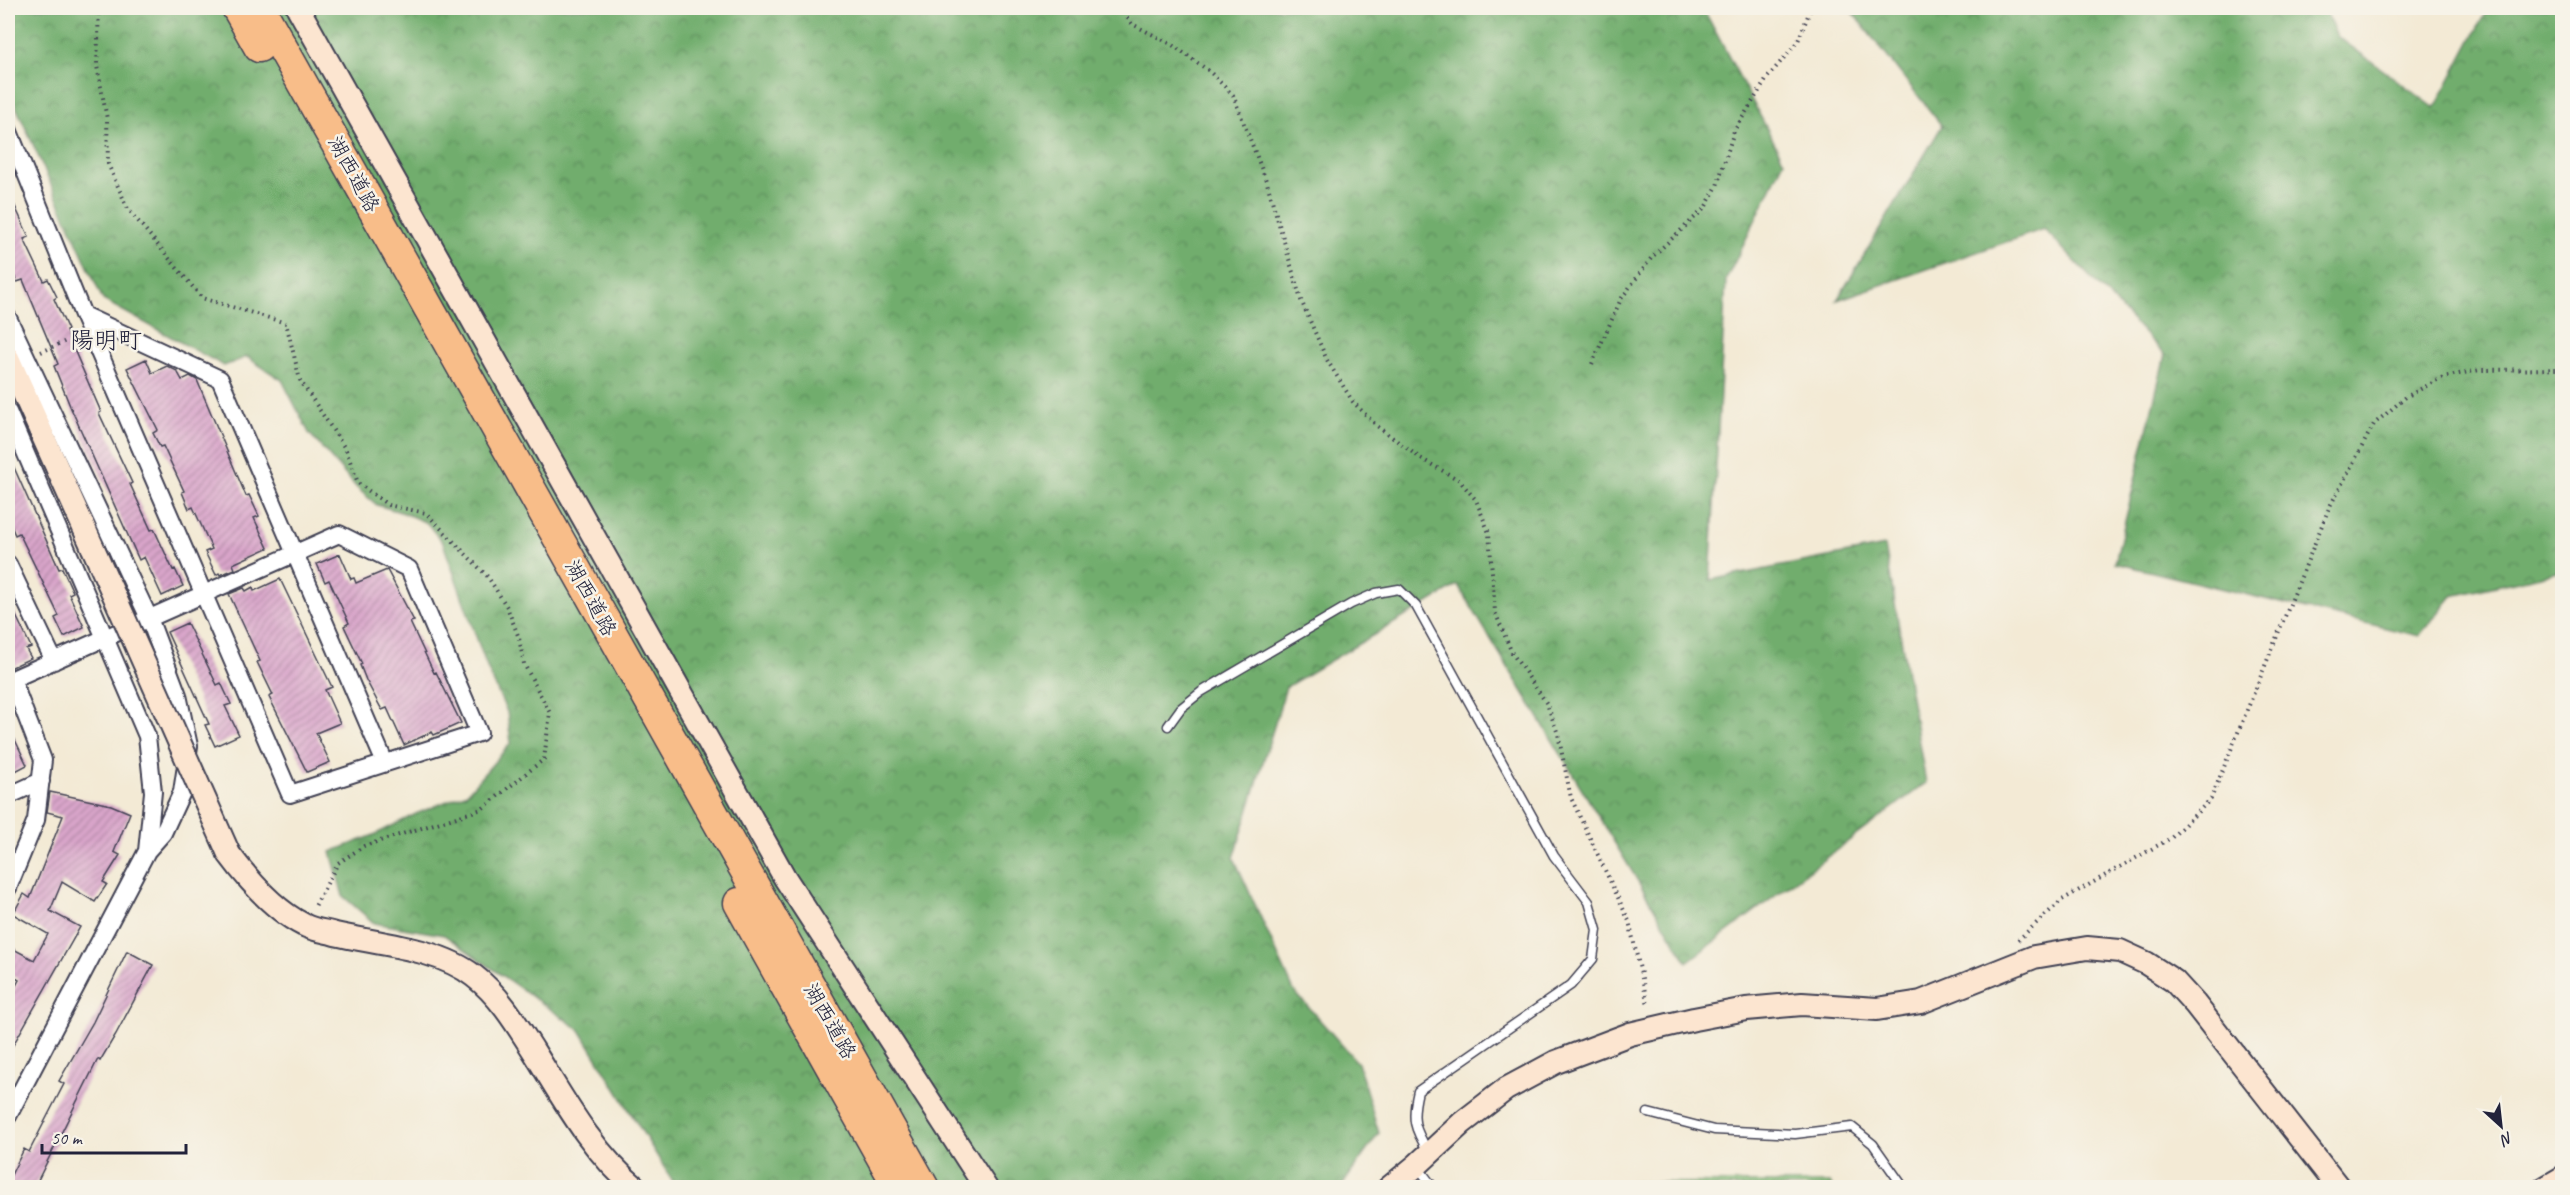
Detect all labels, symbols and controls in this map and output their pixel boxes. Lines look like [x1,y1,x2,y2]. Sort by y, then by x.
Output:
street label: 湖西道路 [322,131,386,217]
district label: 陽明町 [70,325,142,355]
street label: 湖西道路 [559,555,623,641]
street label: 湖西道路 [798,978,862,1064]
north arrow [2471,1096,2531,1156]
scale bar [42,1117,186,1155]
text: 50 m [51,1127,84,1149]
text: N [2496,1127,2516,1151]

